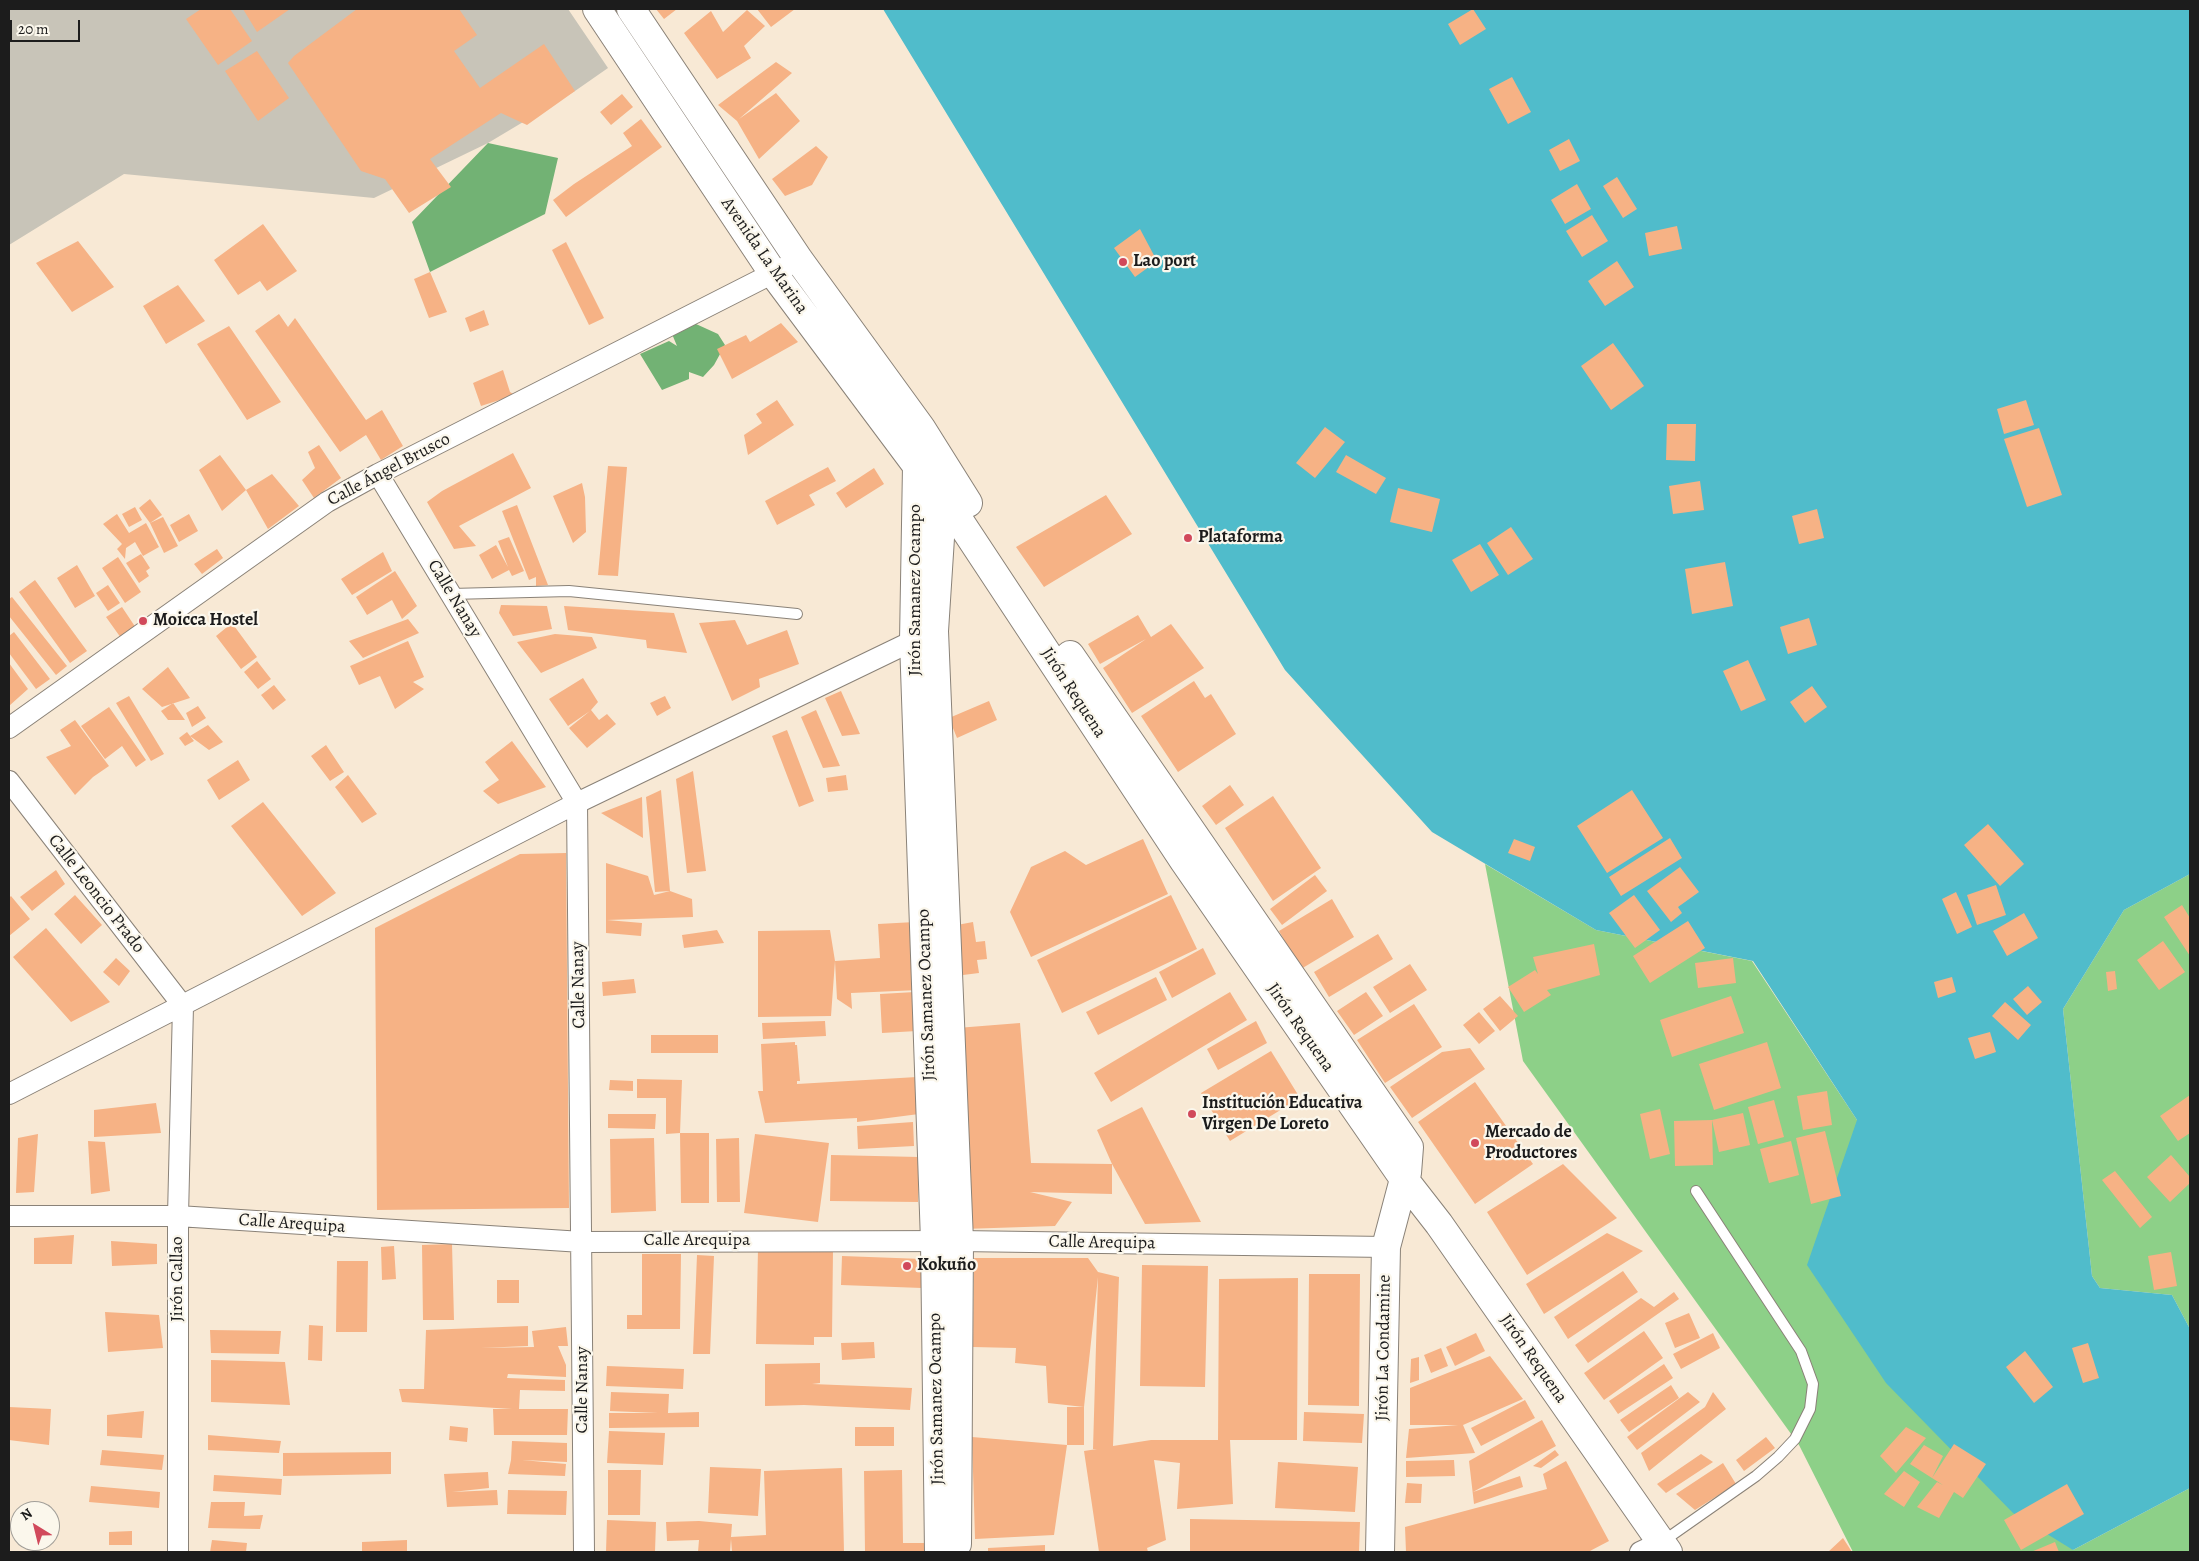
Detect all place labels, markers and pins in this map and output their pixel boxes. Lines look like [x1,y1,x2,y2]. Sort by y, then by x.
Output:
place label: Lao port [1133,251,1196,273]
marker: Lao port [1117,256,1129,268]
place label: Plataforma [1198,527,1283,549]
marker: Plataforma [1182,532,1194,544]
place label: Moicca Hostel [153,610,258,632]
marker: Moicca Hostel [137,615,149,627]
place label: Institución Educativa Virgen De Loreto [1202,1093,1363,1136]
marker: Institución Educativa Virgen De Loreto [1186,1108,1198,1120]
place label: Mercado de Productores [1485,1122,1577,1164]
marker: Mercado de Productores [1469,1137,1481,1149]
place label: Kokuño [917,1255,976,1277]
marker: Kokuño [901,1260,913,1272]

